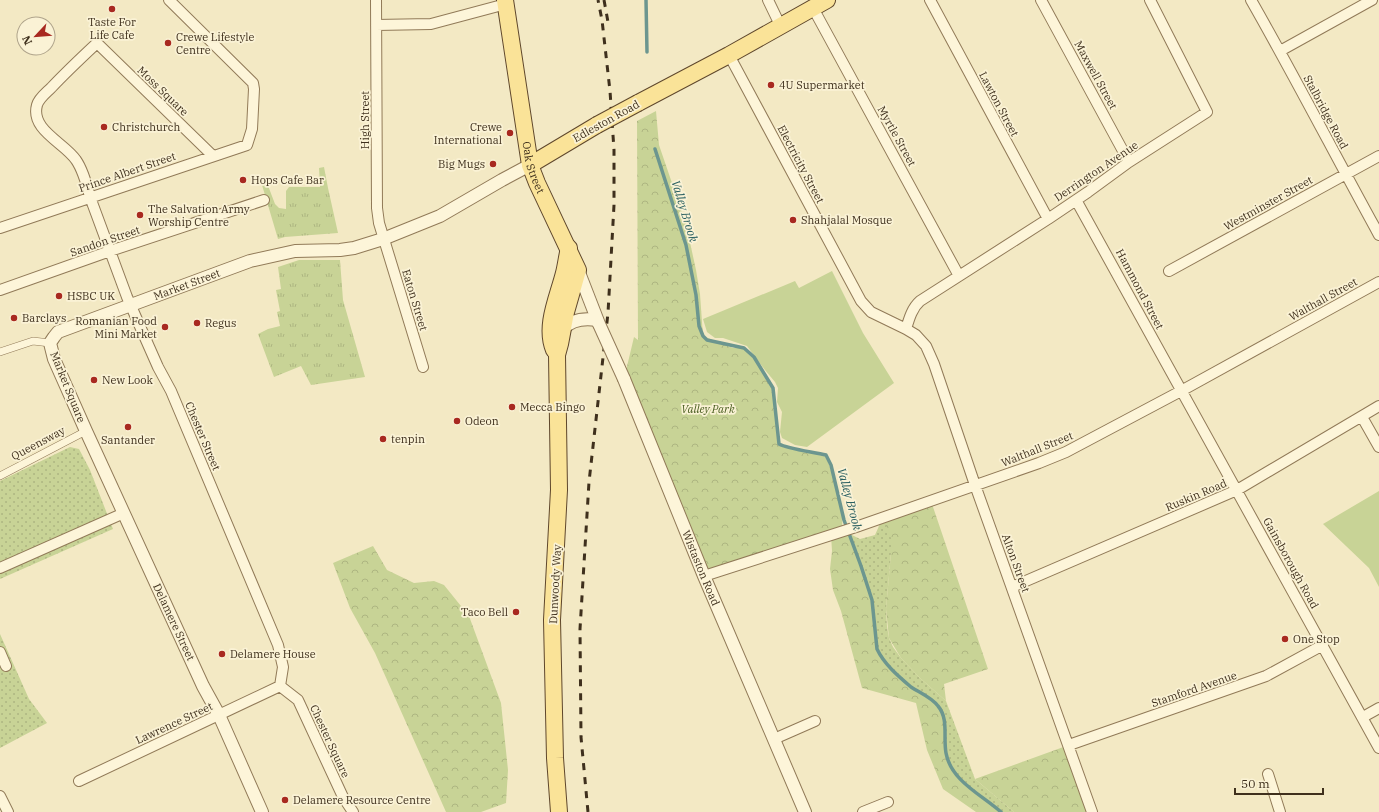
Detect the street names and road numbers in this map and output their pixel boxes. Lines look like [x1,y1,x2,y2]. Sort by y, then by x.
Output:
street label: Maxwell Street [1071,38,1121,112]
street label: Moss Square [135,63,192,119]
street label: Lawton Street [976,69,1022,139]
street label: Stalbridge Road [1301,73,1352,152]
street label: High Street [358,91,372,149]
street label: Edleston Road [570,97,642,145]
street label: Myrtle Street [875,103,919,169]
street label: Electricity Street [775,123,828,206]
street label: Derrington Avenue [1051,138,1141,204]
street label: Oak Street [520,140,548,196]
street label: Prince Albert Street [77,149,178,195]
street label: Westminster Street [1221,173,1315,233]
street label: Sandon Street [68,222,142,259]
street label: Hammond Street [1113,246,1167,332]
street label: Market Street [152,266,222,303]
street label: Eaton Street [399,268,431,333]
street label: Walthall Street [1286,274,1360,324]
street label: Market Square [47,349,89,425]
street label: Chester Street [182,400,224,473]
street label: Queensway [9,423,67,463]
street label: Walthall Street [999,428,1075,470]
street label: Ruskin Road [1163,476,1229,514]
street label: Gainsborough Road [1260,515,1322,611]
street label: Wistaston Road [679,528,723,608]
street label: Alton Street [999,532,1033,594]
street label: Dunwoody Way [546,544,564,624]
street label: Delamere Street [150,581,198,663]
street label: Stamford Avenue [1149,668,1239,710]
street label: Lawrence Street [133,699,215,747]
street label: Chester Square [307,702,353,780]

